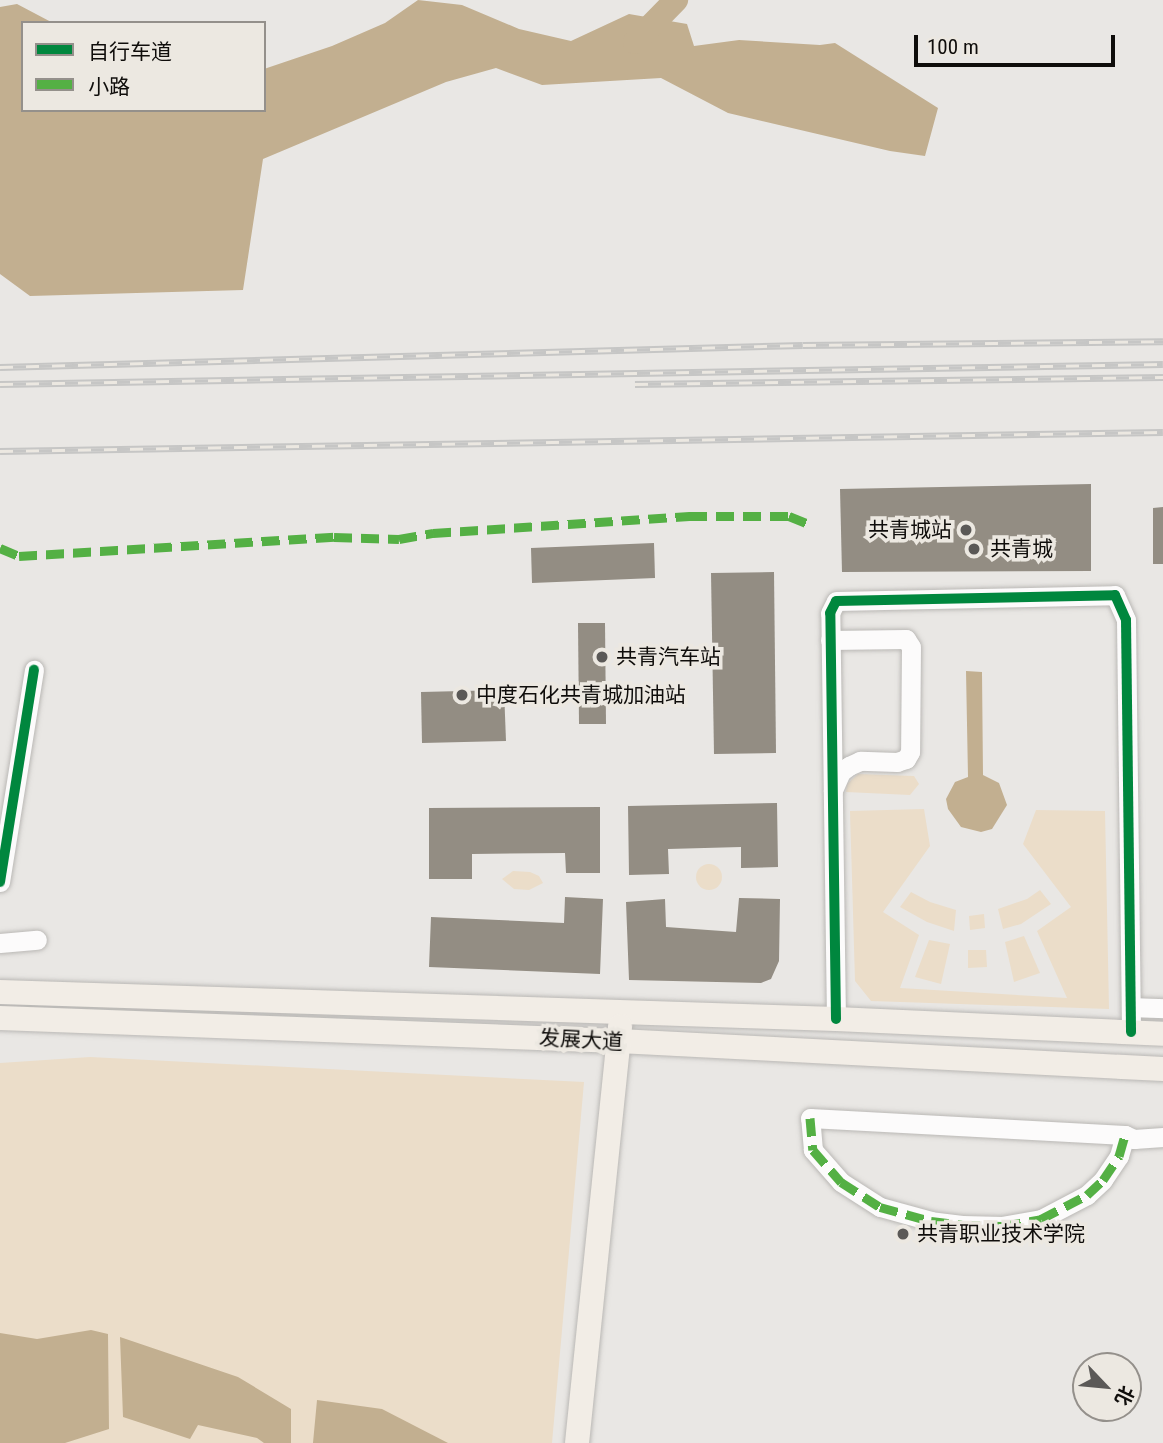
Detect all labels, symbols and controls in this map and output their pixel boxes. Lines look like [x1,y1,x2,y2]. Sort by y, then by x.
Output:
legend [21,21,266,112]
scale bar [918,21,1119,65]
text: 100 m [927,35,979,59]
text: 自行车道 [88,40,172,64]
text: 小路 [88,75,130,99]
place label: 共青城站 [868,517,952,543]
marker: 共青城站 [958,522,974,538]
place label: 共青城 [990,536,1053,562]
marker: 共青城 [964,539,984,559]
place label: 共青汽车站 [616,644,721,670]
marker: 共青汽车站 [594,649,610,665]
place label: 中度石化共青城加油站 [476,682,686,708]
marker: 中度石化共青城加油站 [454,687,470,703]
street label: 发展大道 [538,1025,624,1055]
place label: 共青职业技术学院 [917,1221,1085,1247]
marker: 共青职业技术学院 [895,1226,911,1242]
north arrow [1072,1352,1142,1422]
text: 北 [1110,1382,1139,1409]

